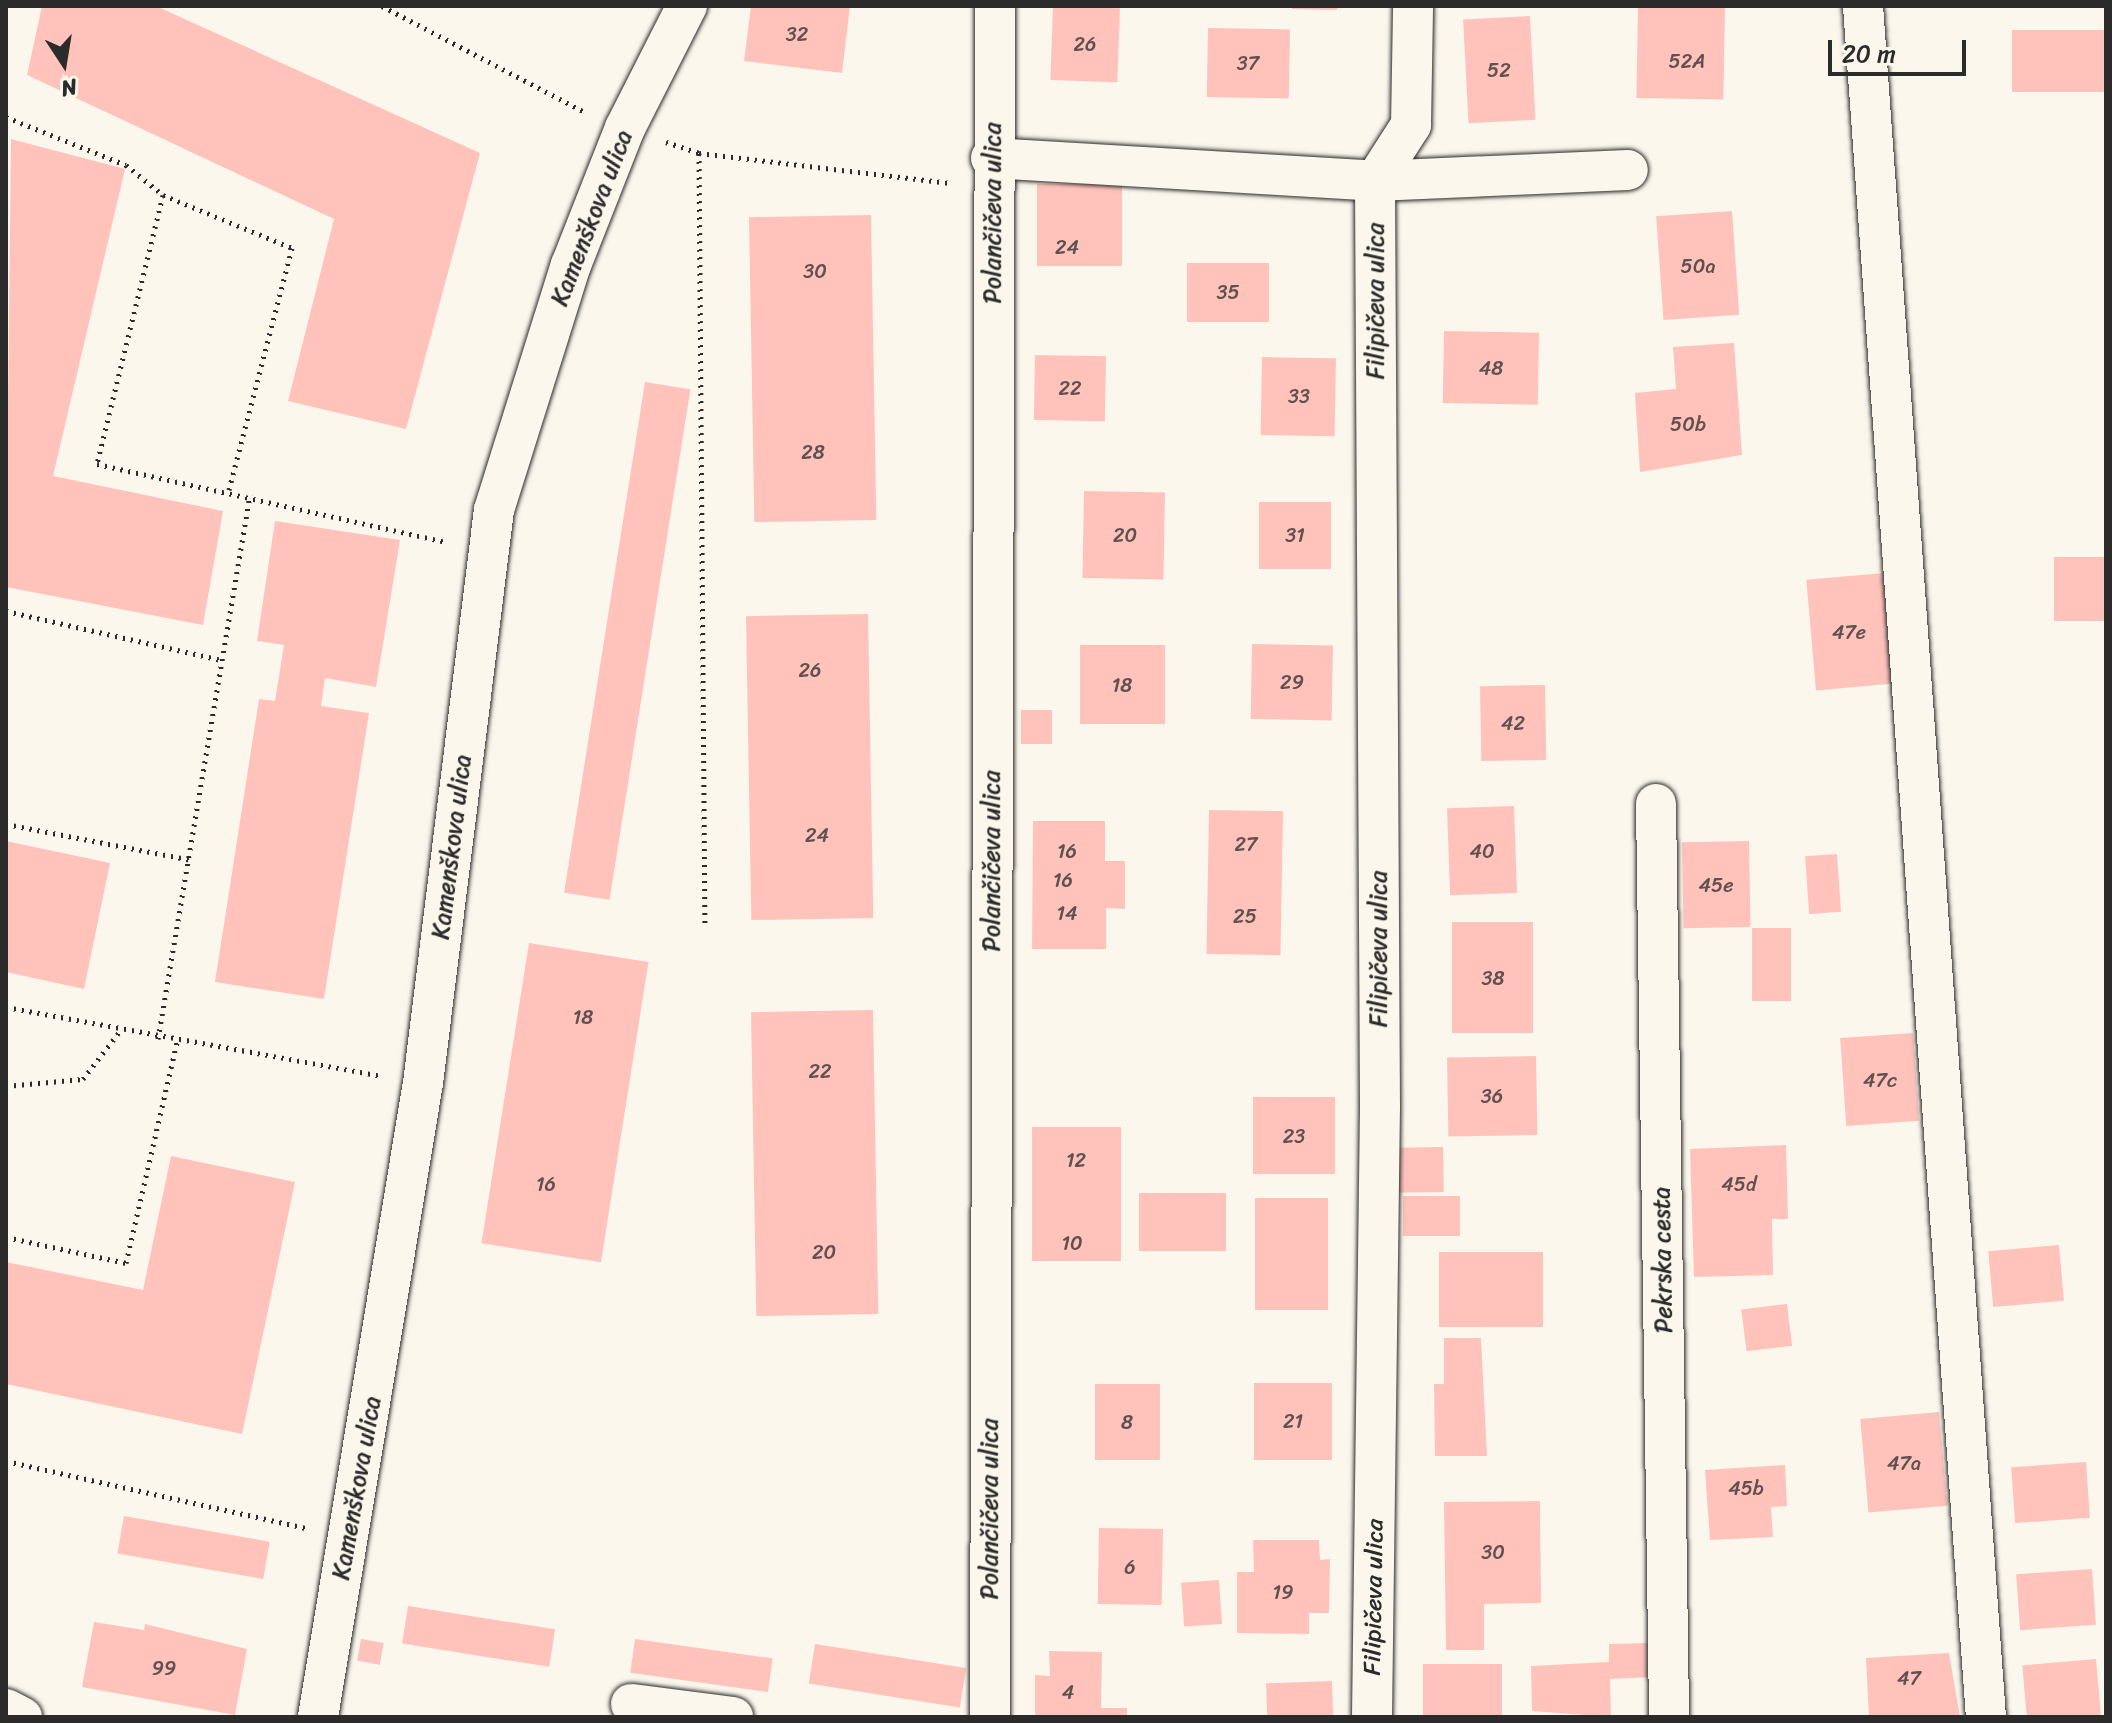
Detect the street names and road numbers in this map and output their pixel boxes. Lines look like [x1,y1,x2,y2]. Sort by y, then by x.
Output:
street label: Polančičeva ulica [979,122,1007,304]
street label: Kamenškova ulica [545,126,639,310]
street label: Filipičeva ulica [1362,223,1390,379]
street label: Kamenškova ulica [426,753,478,941]
street label: Polančičeva ulica [978,770,1006,952]
street label: Filipičeva ulica [1365,871,1393,1027]
street label: Pekrska cesta [1647,1186,1679,1334]
street label: Kamenškova ulica [327,1394,387,1582]
street label: Polančičeva ulica [976,1418,1004,1600]
street label: Filipičeva ulica [1358,1518,1390,1676]

